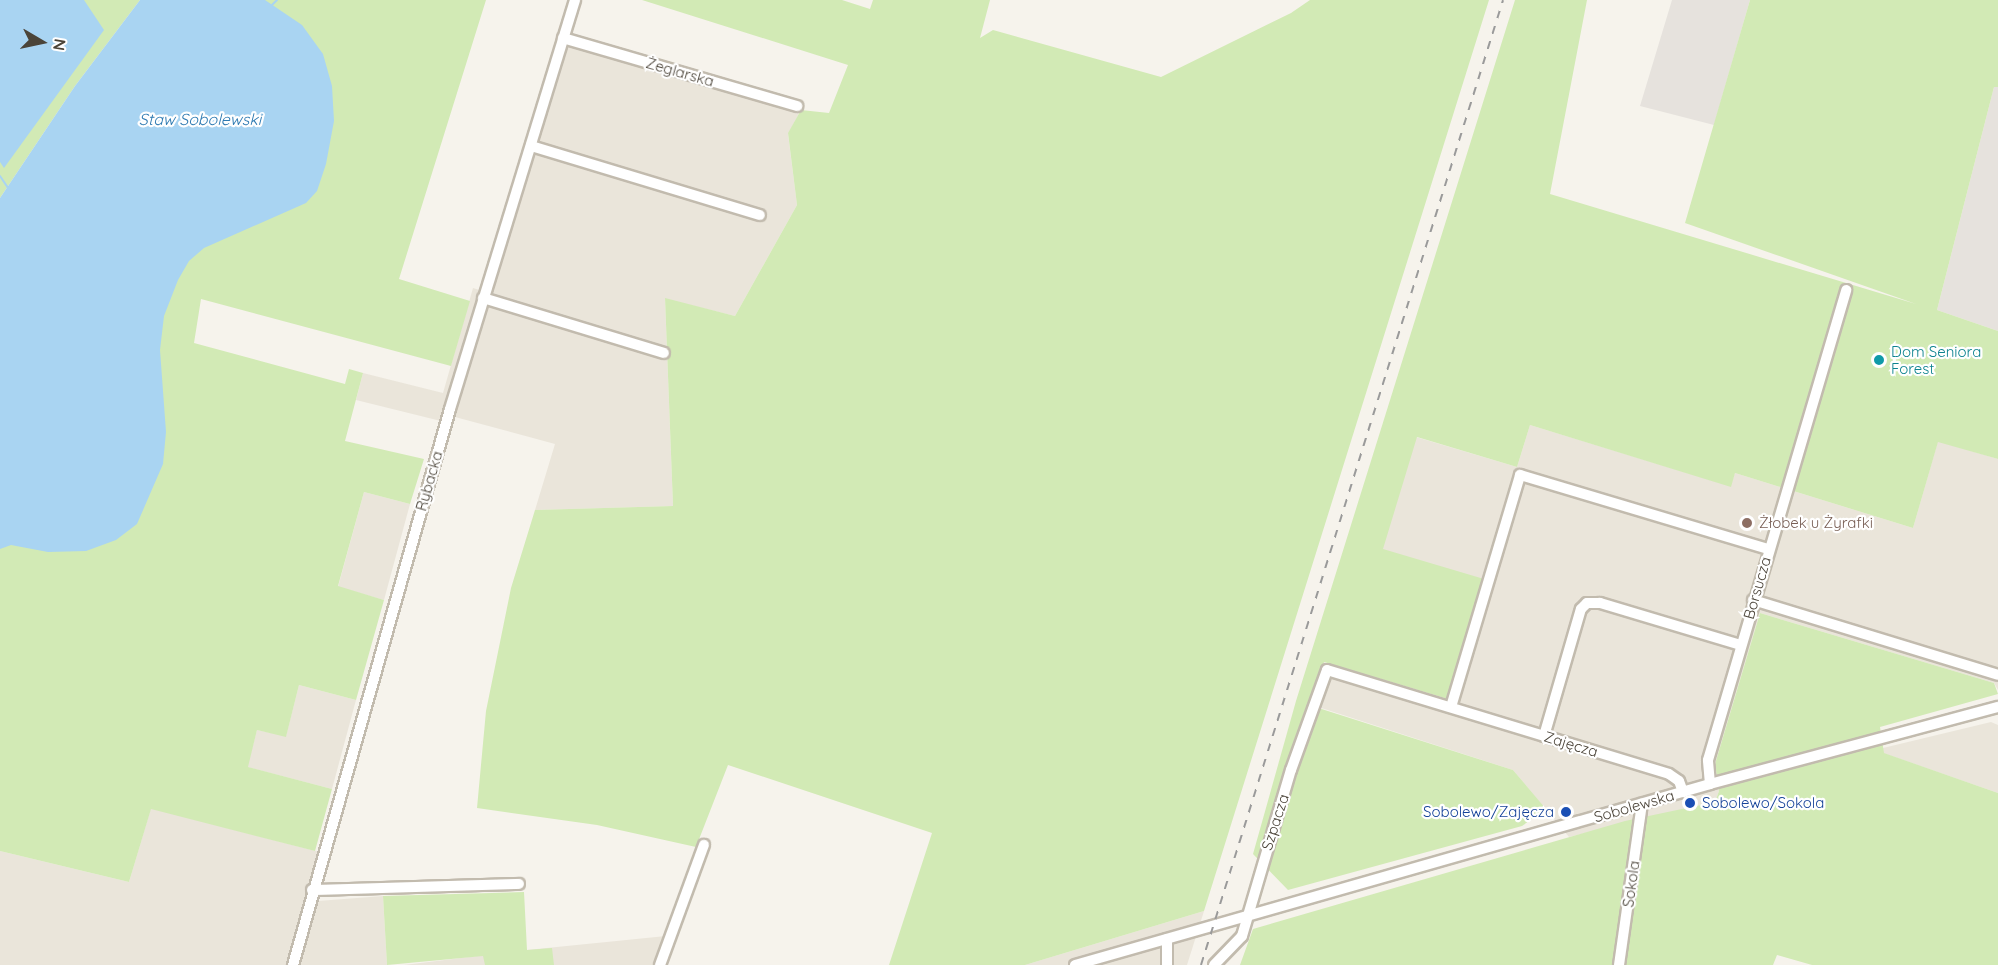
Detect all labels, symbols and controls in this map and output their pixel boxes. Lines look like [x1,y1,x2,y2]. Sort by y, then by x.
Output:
north arrow [12,12,72,72]
text: N [49,37,71,52]
street label: Żeglarska [644,54,716,90]
water label: Staw Sobolewski [139,109,261,129]
place label: Dom Seniora Forest [1891,342,1981,377]
marker: Dom Seniora Forest [1872,353,1886,367]
street label: Rybacka [412,449,446,513]
place label: Żłobek u Żyrafki [1759,514,1873,532]
marker: Żłobek u Żyrafki [1740,516,1754,530]
street label: Borsucza [1740,555,1774,621]
street label: Zajęcza [1542,727,1600,761]
street label: Sobolewska [1592,786,1676,826]
street label: Szpacza [1258,792,1292,852]
place label: Sobolewo/Sokola [1702,794,1824,812]
marker: Sobolewo/Sokola [1683,796,1697,810]
place label: Sobolewo/Zajęcza [1423,803,1554,821]
marker: Sobolewo/Zajęcza [1559,805,1573,819]
street label: Sokola [1619,860,1643,908]

